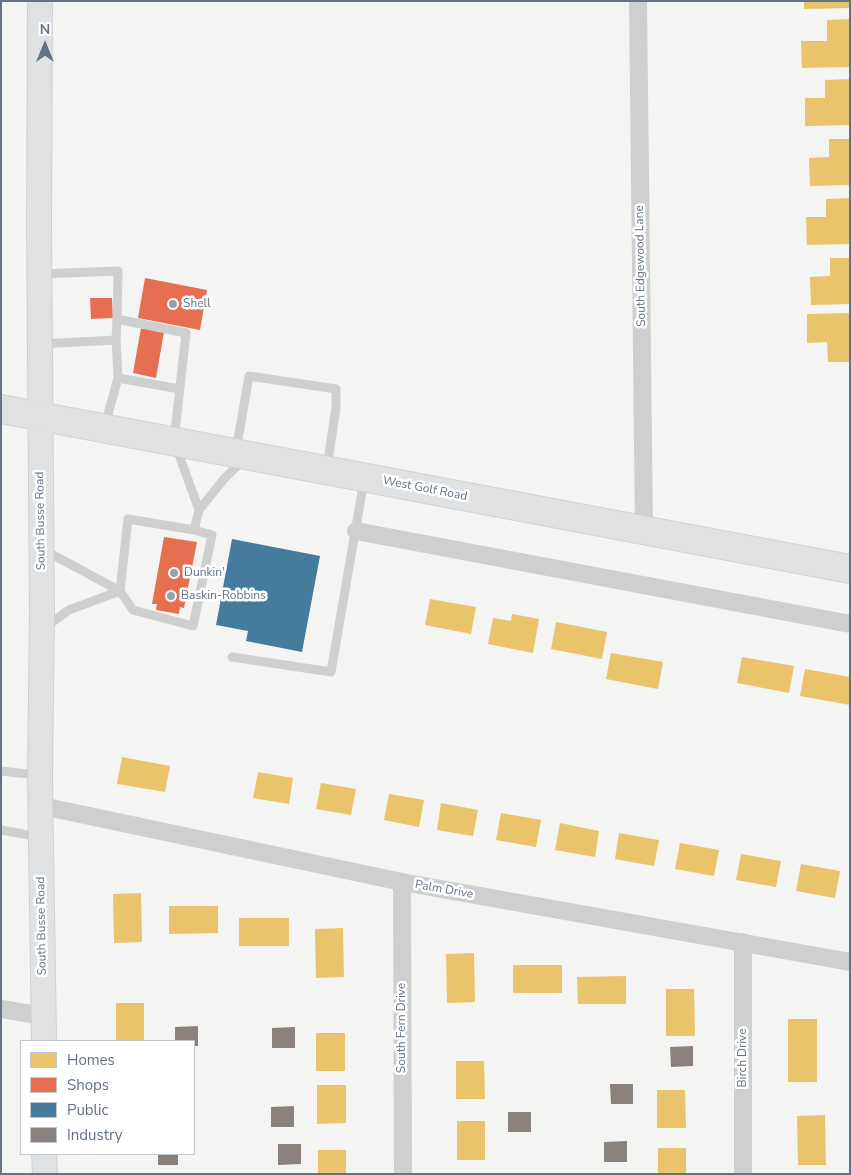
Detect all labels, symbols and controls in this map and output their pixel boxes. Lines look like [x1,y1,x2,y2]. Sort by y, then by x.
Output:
north arrow [20,20,70,70]
text: N [40,20,50,39]
street label: South Edgewood Lane [633,205,649,327]
place label: Shell [183,297,211,311]
marker: Shell [167,298,179,310]
street label: South Busse Road [33,472,49,570]
street label: West Golf Road [382,474,468,504]
place label: Dunkin' [184,566,225,580]
marker: Dunkin' [168,567,180,579]
place label: Baskin-Robbins [181,589,266,603]
marker: Baskin-Robbins [165,590,177,602]
street label: South Busse Road [34,877,50,975]
street label: Palm Drive [414,878,474,902]
street label: South Fern Drive [395,983,409,1073]
street label: Birch Drive [736,1028,750,1088]
legend [20,1040,195,1155]
text: Homes [67,1050,115,1070]
text: Shops [67,1075,109,1095]
text: Public [67,1100,108,1120]
text: Industry [67,1125,122,1145]

